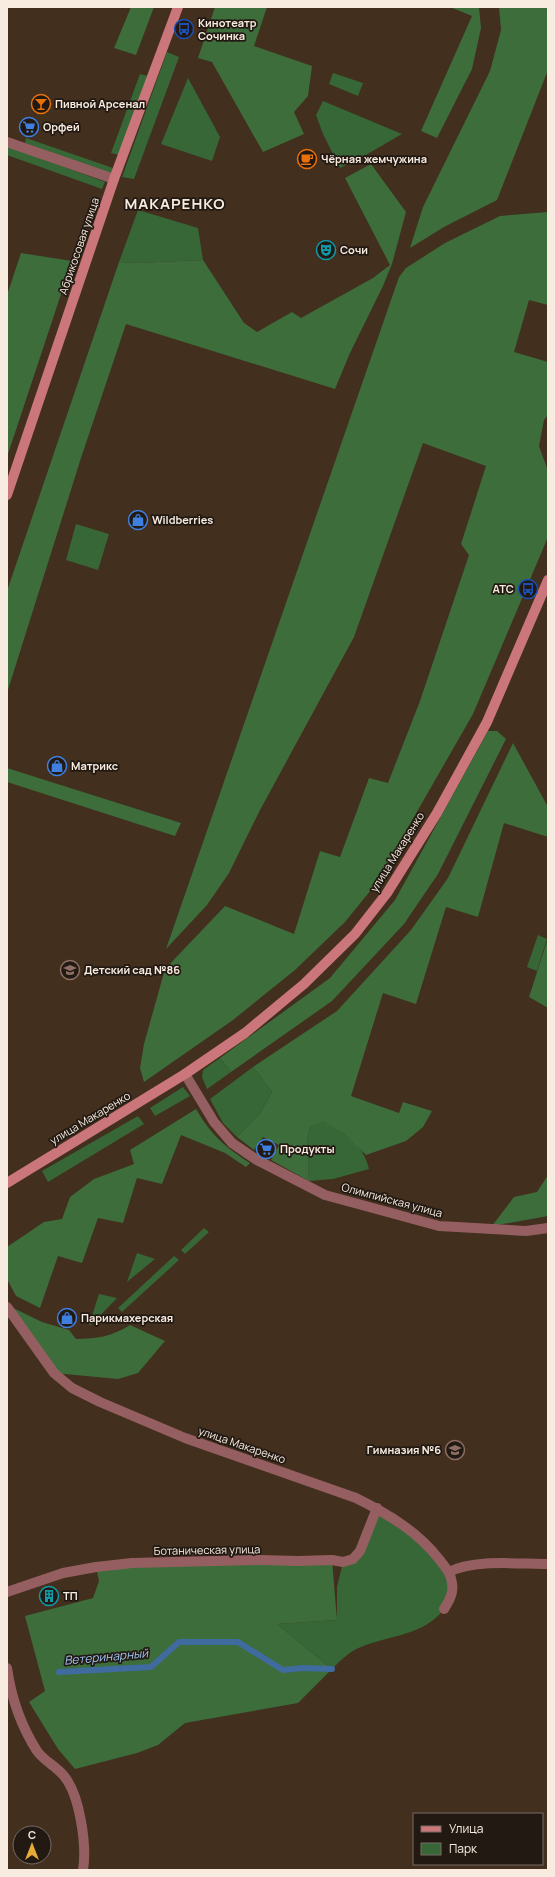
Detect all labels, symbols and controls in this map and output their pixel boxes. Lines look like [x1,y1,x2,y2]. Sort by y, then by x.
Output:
place label: Кинотеатр Сочинка [198,15,257,43]
bus stop icon: Кинотеатр Сочинка [173,18,195,40]
bar icon: Пивной Арсенал [30,93,52,115]
place label: Пивной Арсенал [55,96,145,111]
supermarket icon: Орфей [18,116,40,138]
place label: Орфей [43,119,80,134]
cafe icon: Чёрная жемчужина [296,148,318,170]
place label: Чёрная жемчужина [321,151,427,166]
district label: МАКАРЕНКО [124,193,226,214]
street label: Абрикосовая улица [55,195,102,296]
theatre icon: Сочи [315,239,337,261]
place label: Сочи [340,242,368,257]
shop icon: Wildberries [127,509,149,531]
place label: Wildberries [152,512,213,527]
bus stop icon: АТС [517,578,539,600]
place label: АТС [492,581,514,596]
shop icon: Матрикс [46,755,68,777]
place label: Матрикс [71,758,118,773]
street label: улица Макаренко [366,809,427,895]
school or university icon: Детский сад №86 [59,959,81,981]
place label: Детский сад №86 [84,962,180,977]
street label: улица Макаренко [47,1087,133,1148]
supermarket icon: Продукты [255,1138,277,1160]
place label: Продукты [280,1141,335,1156]
street label: Олимпийская улица [340,1179,444,1220]
shop icon: Парикмахерская [56,1307,78,1329]
place label: Парикмахерская [81,1310,173,1325]
street label: улица Макаренко [196,1423,288,1467]
school or university icon: Гимназия №6 [444,1439,466,1461]
place label: Гимназия №6 [367,1442,441,1457]
street label: Ботаническая улица [154,1541,260,1558]
building icon: ТП [38,1585,60,1607]
place label: ТП [63,1588,78,1603]
water label: Ветеринарный [63,1644,150,1669]
legend [413,1813,543,1865]
text: Улица [449,1820,483,1837]
north arrow [12,1825,52,1865]
text: С [28,1827,36,1842]
text: Парк [449,1840,478,1857]

